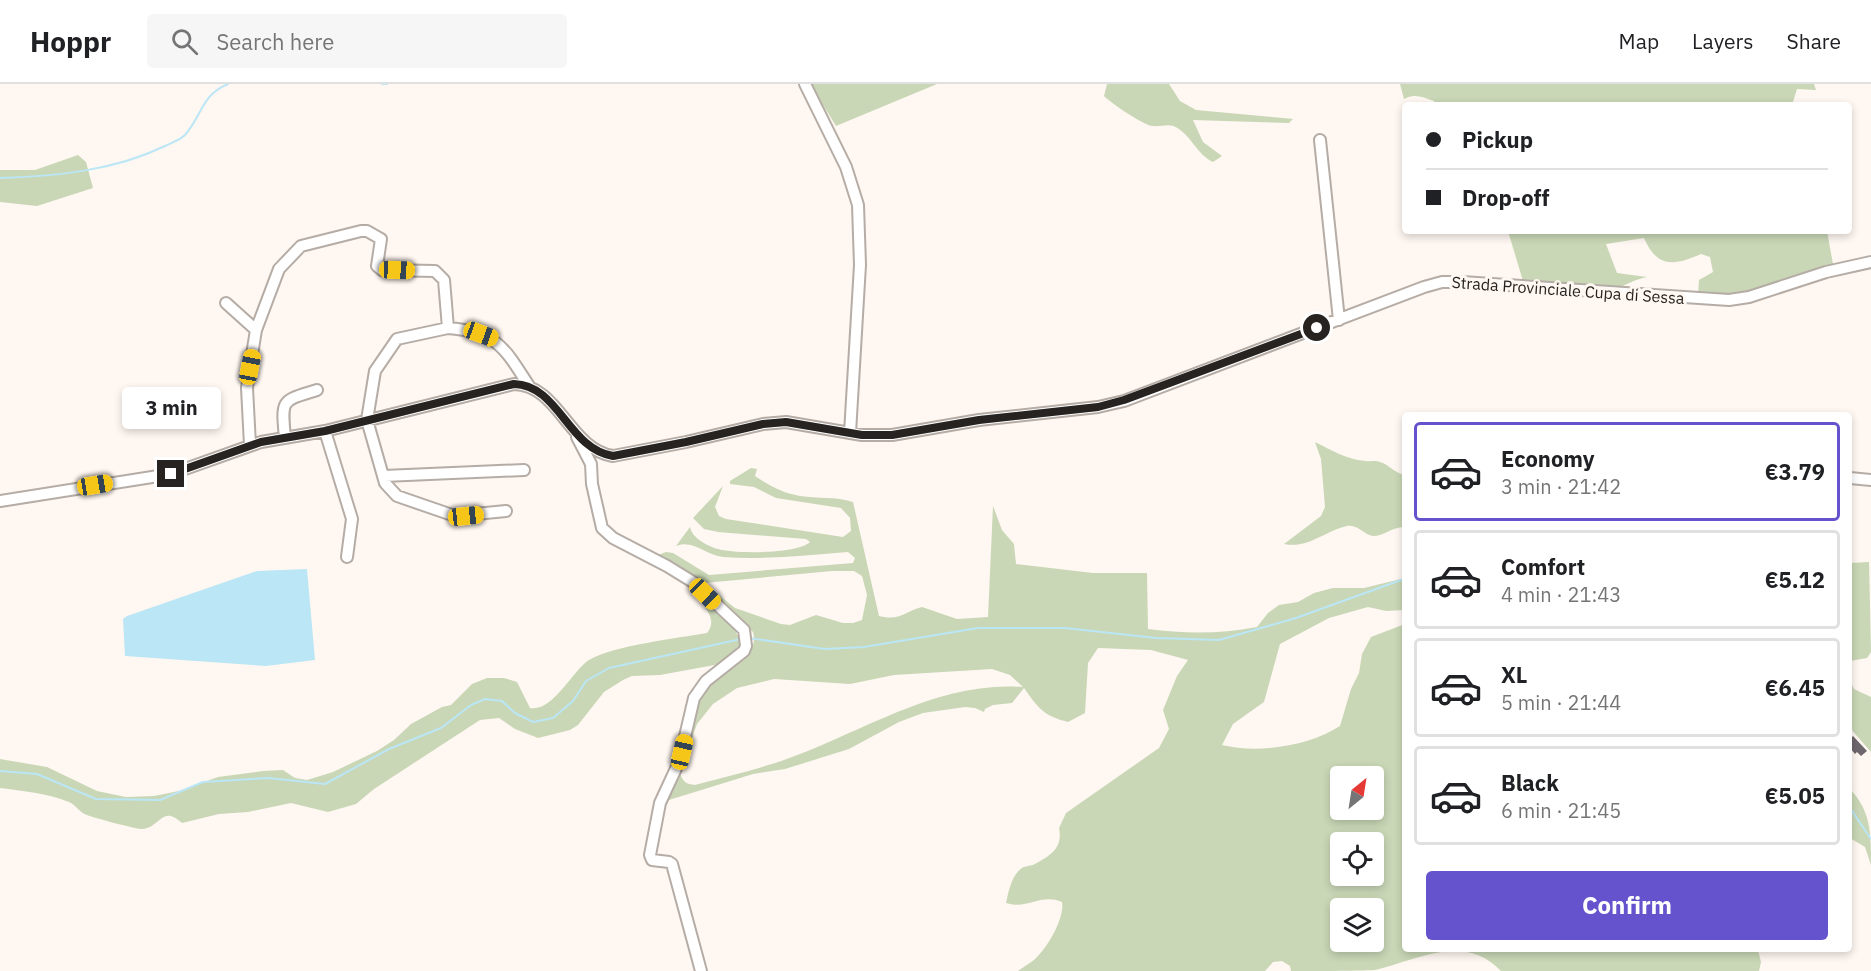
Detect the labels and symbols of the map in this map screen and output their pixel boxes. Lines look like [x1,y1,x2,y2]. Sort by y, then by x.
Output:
car [379,260,415,280]
street label: Strada Provinciale Cupa di Sessa [1451,272,1686,308]
route start [1303,314,1330,341]
car [461,319,501,349]
car [238,348,262,386]
callout: 3 min [122,387,220,429]
route end [157,460,184,487]
car [76,473,114,497]
car [447,505,485,527]
car [686,575,724,613]
car [669,732,695,772]
north arrow [1330,766,1384,820]

